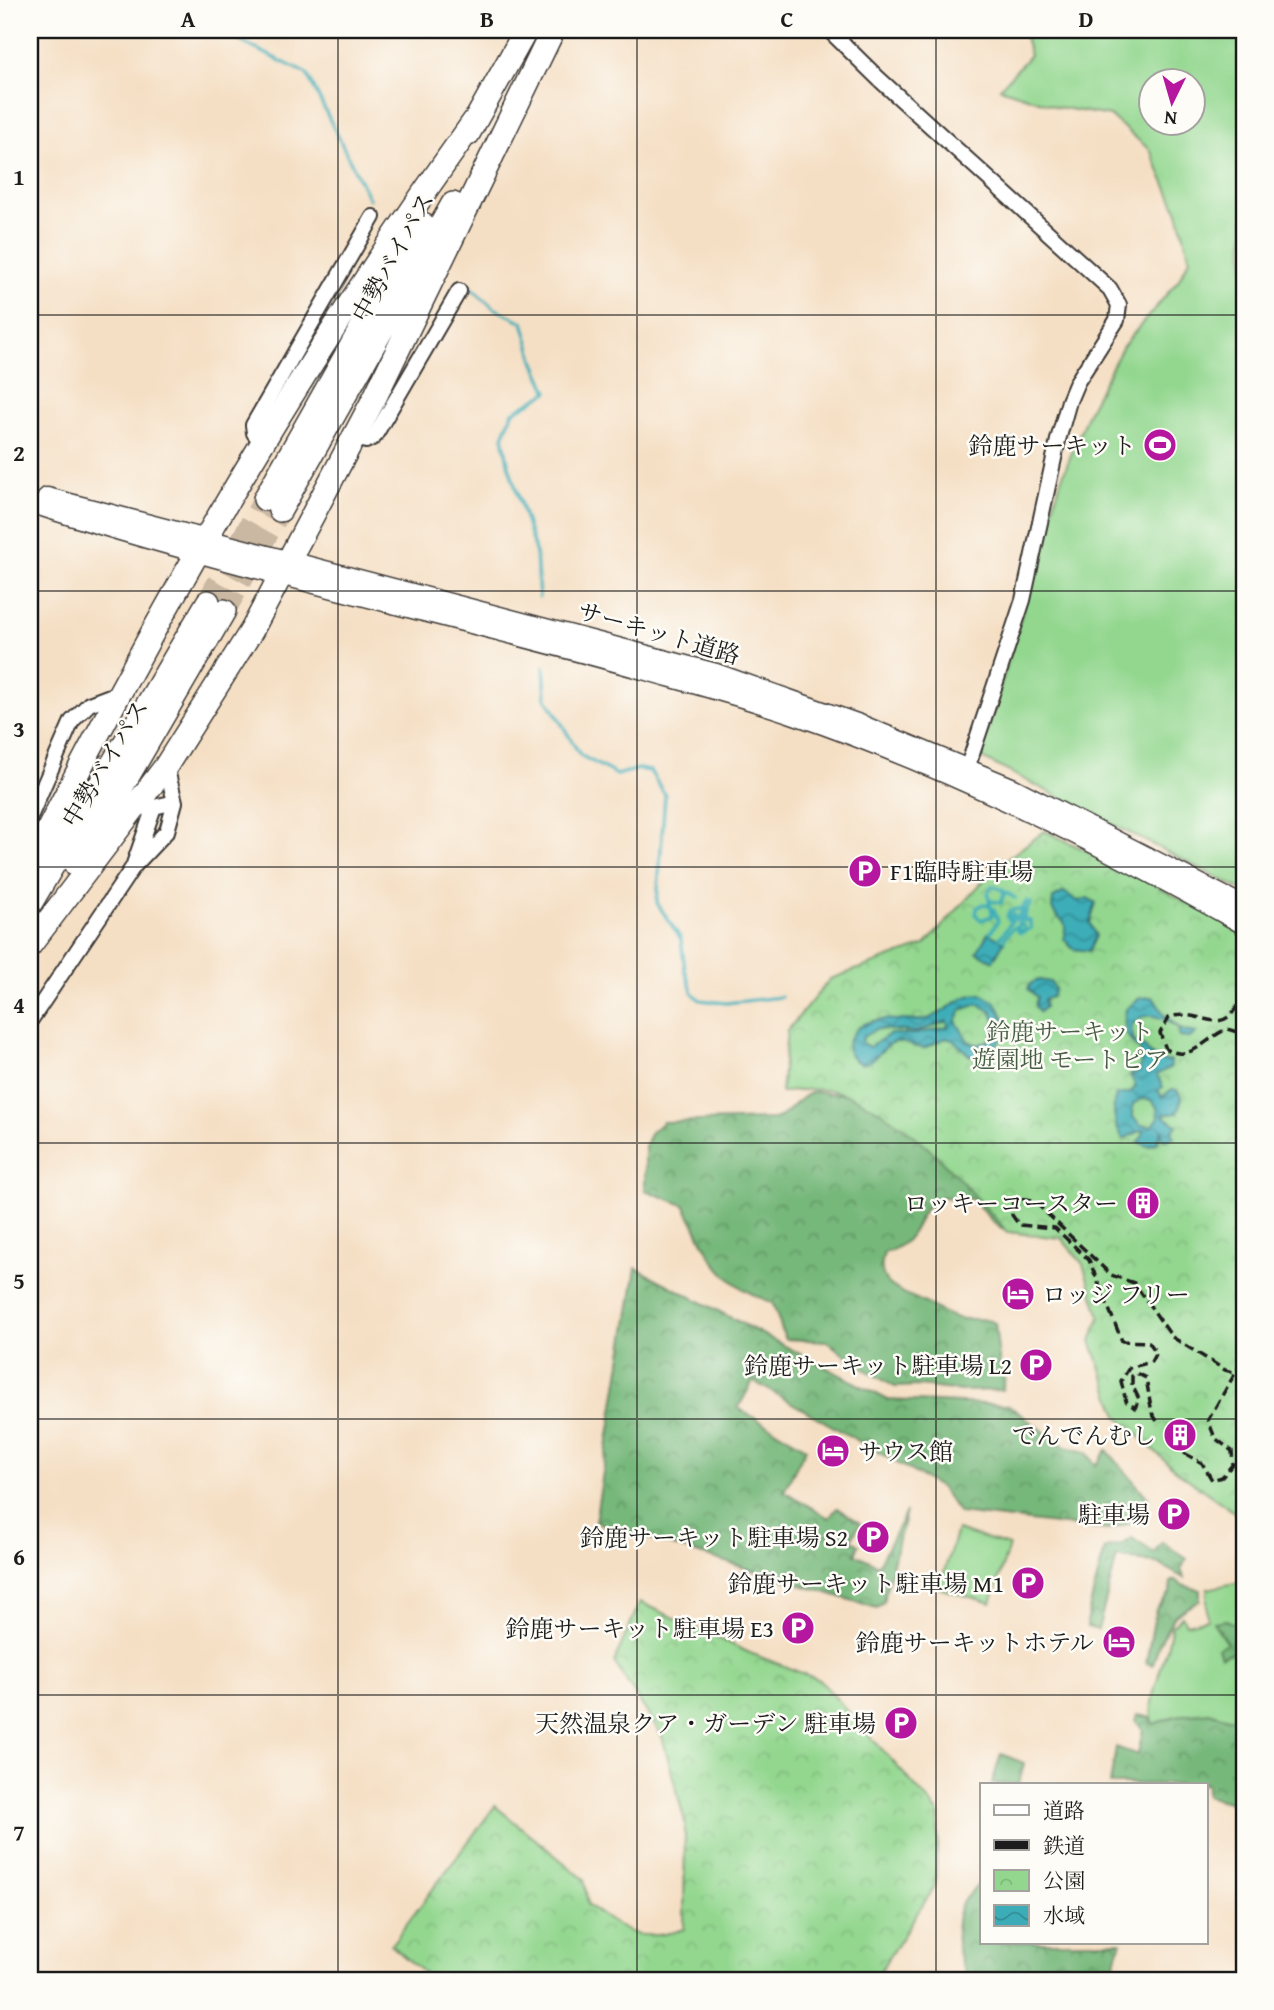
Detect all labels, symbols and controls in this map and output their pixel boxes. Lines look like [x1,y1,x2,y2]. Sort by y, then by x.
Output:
text: A [181,2,196,35]
text: B [480,2,494,35]
text: C [780,2,794,35]
text: D [1079,2,1094,35]
north arrow [1138,66,1208,136]
text: N [1163,104,1178,133]
text: 1 [13,160,25,193]
street label: 中勢バイパス [343,186,443,328]
sports icon: 鈴鹿サーキット [1141,426,1179,464]
place label: 鈴鹿サーキット [968,428,1136,463]
text: 2 [13,436,25,469]
street label: サーキット道路 [574,593,744,673]
street label: 中勢バイパス [53,692,157,834]
text: 3 [13,712,25,745]
parking icon: F1臨時駐車場 [846,852,884,890]
place label: F1臨時駐車場 [890,854,1033,889]
text: 4 [13,988,25,1021]
park label: 鈴鹿サーキット 遊園地 モートピア [972,1014,1168,1077]
building icon: ロッキーコースター [1124,1184,1162,1222]
place label: ロッキーコースター [904,1186,1118,1221]
text: 5 [13,1264,25,1297]
hotel icon: ロッジ フリー [999,1275,1037,1313]
place label: ロッジ フリー [1042,1277,1190,1312]
parking icon: 鈴鹿サーキット駐車場 L2 [1017,1346,1055,1384]
place label: 鈴鹿サーキット駐車場 L2 [744,1348,1012,1383]
building icon: でんでんむし [1161,1416,1199,1454]
place label: でんでんむし [1012,1418,1156,1453]
hotel icon: サウス館 [814,1432,852,1470]
place label: サウス館 [858,1434,953,1469]
parking icon: 駐車場 [1155,1495,1193,1533]
place label: 駐車場 [1078,1497,1150,1532]
parking icon: 鈴鹿サーキット駐車場 S2 [854,1518,892,1556]
place label: 鈴鹿サーキット駐車場 S2 [580,1520,848,1555]
text: 6 [13,1540,25,1573]
parking icon: 鈴鹿サーキット駐車場 M1 [1009,1564,1047,1602]
place label: 鈴鹿サーキット駐車場 M1 [728,1566,1004,1601]
parking icon: 鈴鹿サーキット駐車場 E3 [779,1609,817,1647]
place label: 鈴鹿サーキット駐車場 E3 [506,1611,774,1646]
hotel icon: 鈴鹿サーキットホテル [1100,1623,1138,1661]
place label: 鈴鹿サーキットホテル [856,1625,1094,1660]
parking icon: 天然温泉クア・ガーデン 駐車場 [882,1704,920,1742]
place label: 天然温泉クア・ガーデン 駐車場 [535,1706,876,1741]
legend [980,1783,1208,1944]
text: 道路 [1043,1795,1085,1826]
text: 7 [13,1816,25,1849]
text: 鉄道 [1043,1830,1085,1861]
text: 公園 [1043,1865,1085,1896]
text: 水域 [1043,1900,1085,1931]

